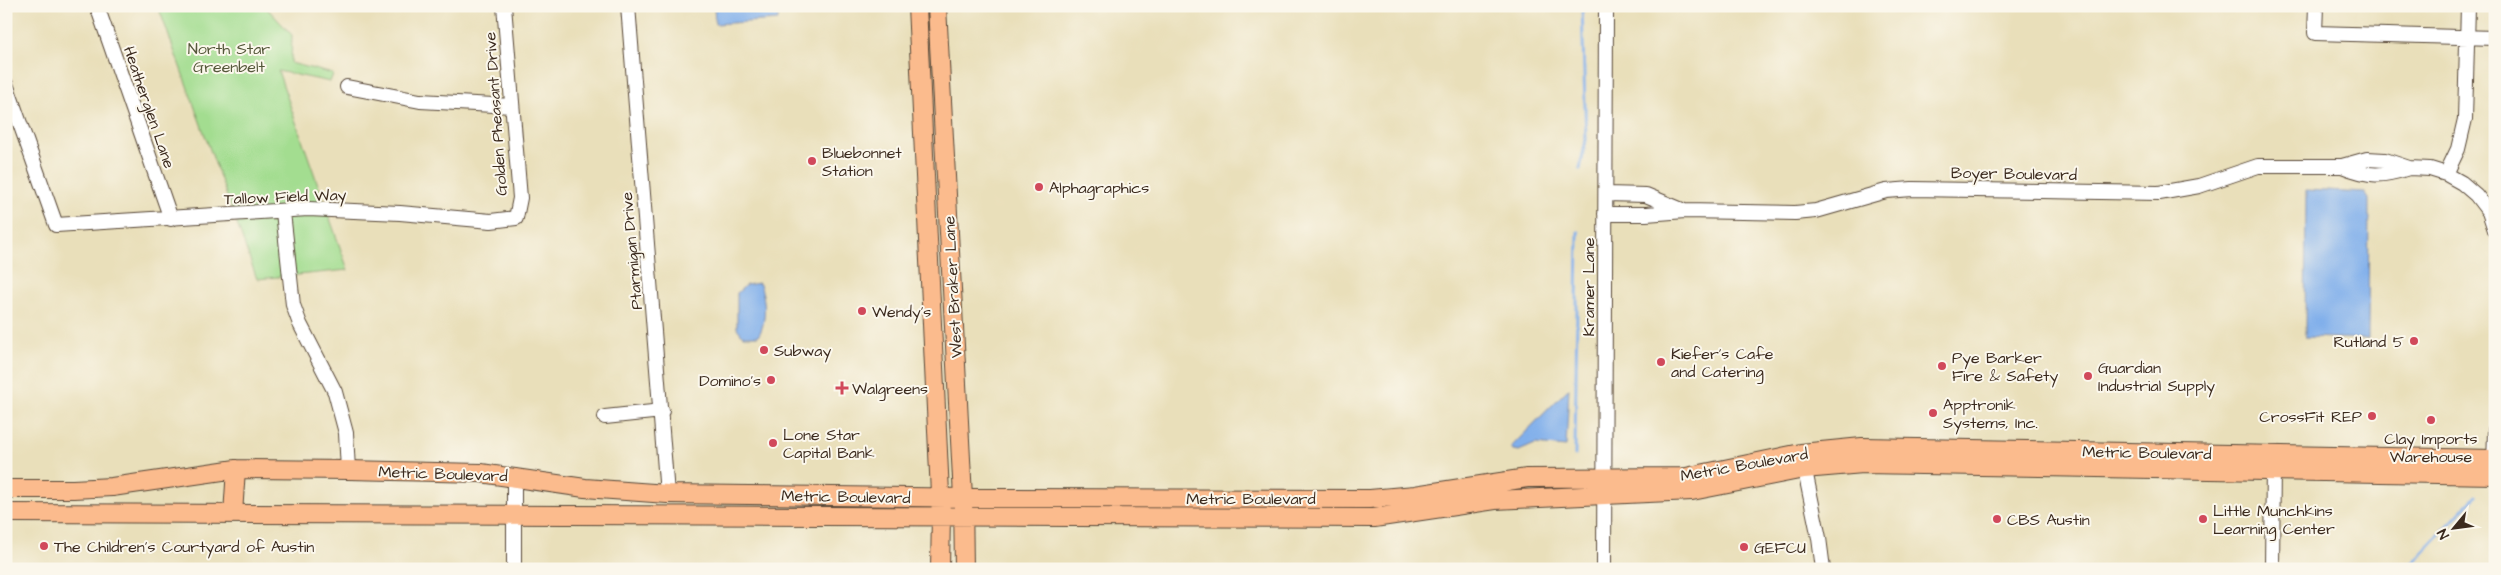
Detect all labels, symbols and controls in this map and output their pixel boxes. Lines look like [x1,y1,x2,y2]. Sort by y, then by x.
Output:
street label: Golden Pheasant Drive [479,31,513,197]
park label: North Star Greenbelt [188,38,270,78]
street label: Heatherglen Lane [117,43,180,172]
place label: Bluebonnet Station [822,142,902,182]
marker: Bluebonnet Station [806,155,818,167]
street label: Boyer Boulevard [1951,162,2077,187]
place label: Alphagraphics [1049,177,1149,200]
marker: Alphagraphics [1033,181,1045,193]
street label: Tallow Field Way [223,184,347,211]
street label: Ptarmigan Drive [616,191,649,311]
street label: West Braker Lane [938,215,968,359]
street label: Kramer Lane [1578,237,1600,336]
place label: Wendy's [872,301,931,324]
marker: Wendy's [856,305,868,317]
place label: Rutland 5 [2333,331,2405,353]
marker: Rutland 5 [2408,335,2420,347]
place label: Subway [774,340,831,363]
place label: Kiefer's Cafe and Catering [1671,343,1774,384]
marker: Subway [758,344,770,356]
place label: Pye Barker Fire & Safety [1952,347,2059,388]
marker: Kiefer's Cafe and Catering [1655,356,1667,368]
place label: Guardian Industrial Supply [2098,357,2215,398]
marker: Pye Barker Fire & Safety [1936,360,1948,372]
place label: Domino's [699,370,761,392]
marker: Guardian Industrial Supply [2082,370,2094,382]
marker: Domino's [765,374,777,386]
place label: Walgreens [852,378,928,401]
marker: Walgreens [836,382,848,394]
place label: Apptronik Systems, Inc. [1943,394,2038,435]
place label: CrossFit REP [2259,406,2362,428]
marker: Apptronik Systems, Inc. [1927,407,1939,419]
marker: CrossFit REP [2366,410,2378,422]
marker: Clay Imports Warehouse [2425,414,2437,426]
place label: Lone Star Capital Bank [783,424,875,464]
place label: Clay Imports Warehouse [2384,428,2478,468]
marker: Lone Star Capital Bank [767,437,779,449]
street label: Metric Boulevard [2082,441,2212,465]
street label: Metric Boulevard [1679,443,1810,487]
street label: Metric Boulevard [378,461,508,487]
street label: Metric Boulevard [781,485,911,509]
street label: Metric Boulevard [1186,488,1316,510]
place label: Little Munchkins Learning Center [2213,500,2335,541]
north arrow [2428,502,2478,552]
place label: CBS Austin [2007,509,2090,531]
marker: CBS Austin [1991,513,2003,525]
marker: Little Munchkins Learning Center [2197,513,2209,525]
text: N [2433,525,2454,543]
place label: The Children's Courtyard of Austin [54,536,314,559]
place label: GEFCU [1754,537,1806,559]
marker: The Children's Courtyard of Austin [38,540,50,552]
marker: GEFCU [1738,541,1750,553]

